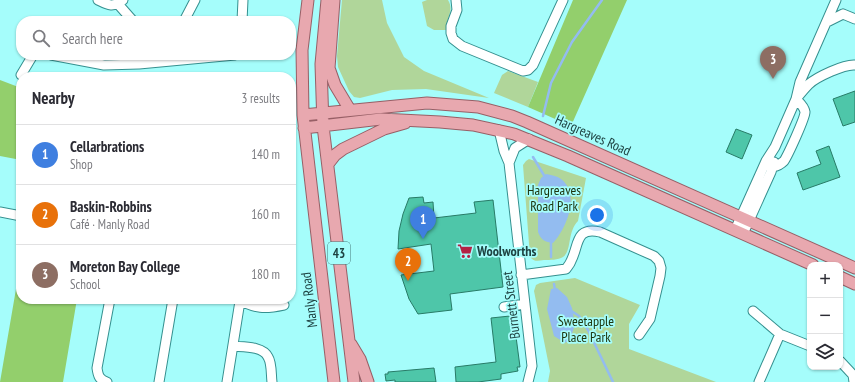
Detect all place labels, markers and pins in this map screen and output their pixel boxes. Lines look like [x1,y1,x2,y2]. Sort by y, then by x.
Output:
pin: 3 [760,46,786,79]
pin: 1 [410,206,436,239]
supermarket icon: Woolworths [456,242,474,260]
place label: Woolworths [476,242,537,260]
pin: 2 [395,248,421,281]

